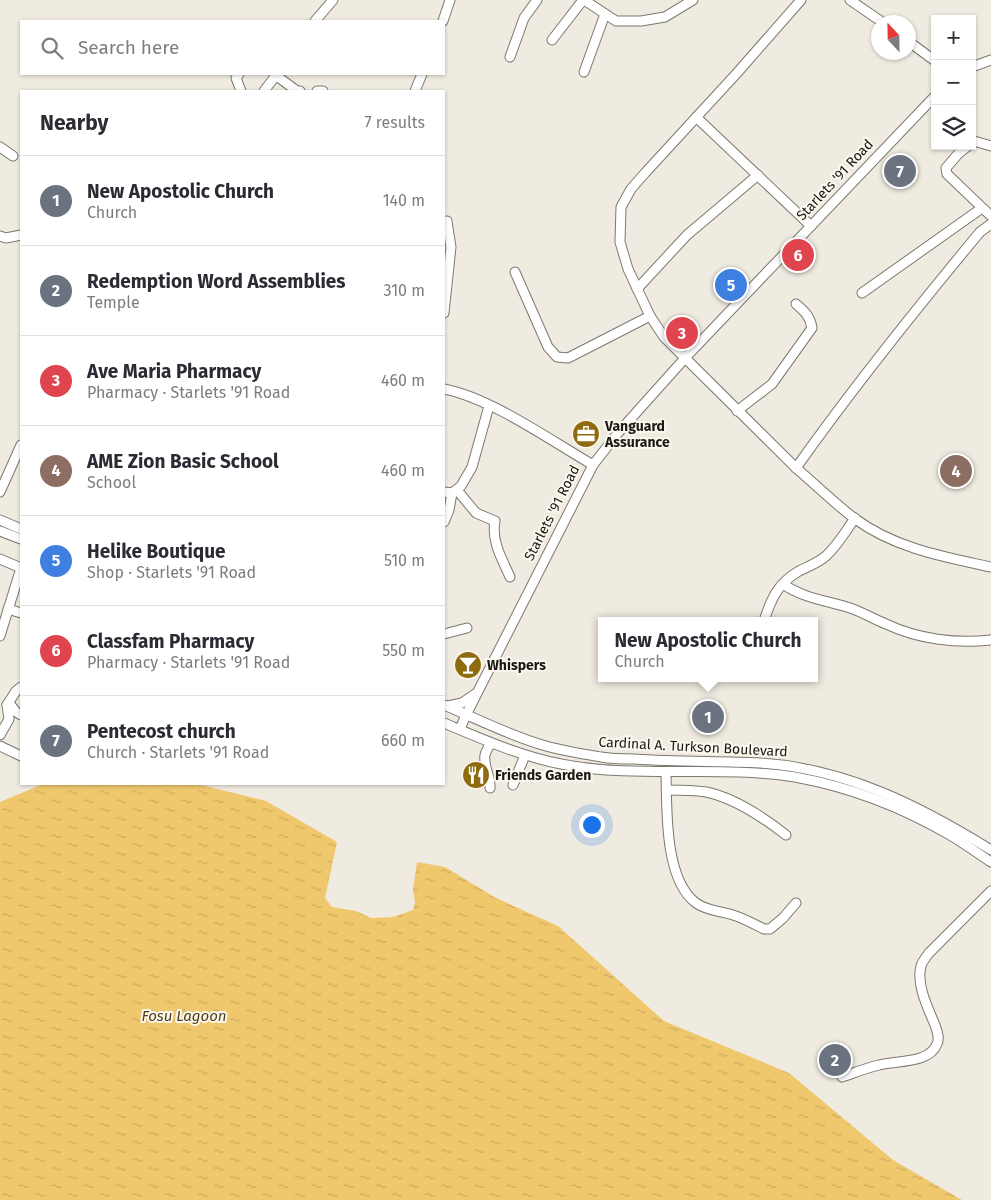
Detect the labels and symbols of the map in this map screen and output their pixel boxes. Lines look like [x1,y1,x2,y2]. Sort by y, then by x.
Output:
north arrow [871,15,916,60]
street label: Starlets '91 Road [793,136,877,224]
pin: 7 [884,152,916,190]
pin: 6 [782,236,814,274]
pin: 5 [715,266,747,304]
pin: 3 [666,314,698,352]
place label: Vanguard Assurance [604,418,670,451]
office icon: Vanguard Assurance [571,419,601,449]
pin: 4 [940,452,972,490]
street label: Starlets '91 Road [521,462,583,564]
bar icon: Whispers [453,650,483,680]
place label: Whispers [487,657,546,674]
pin: 1 [692,698,724,736]
street label: Cardinal A. Turkson Boulevard [598,734,788,760]
restaurant icon: Friends Garden [461,760,491,790]
place label: Friends Garden [495,767,591,784]
your location [579,812,605,838]
water label: Fosu Lagoon [141,1007,227,1025]
pin: 2 [819,1041,851,1079]

